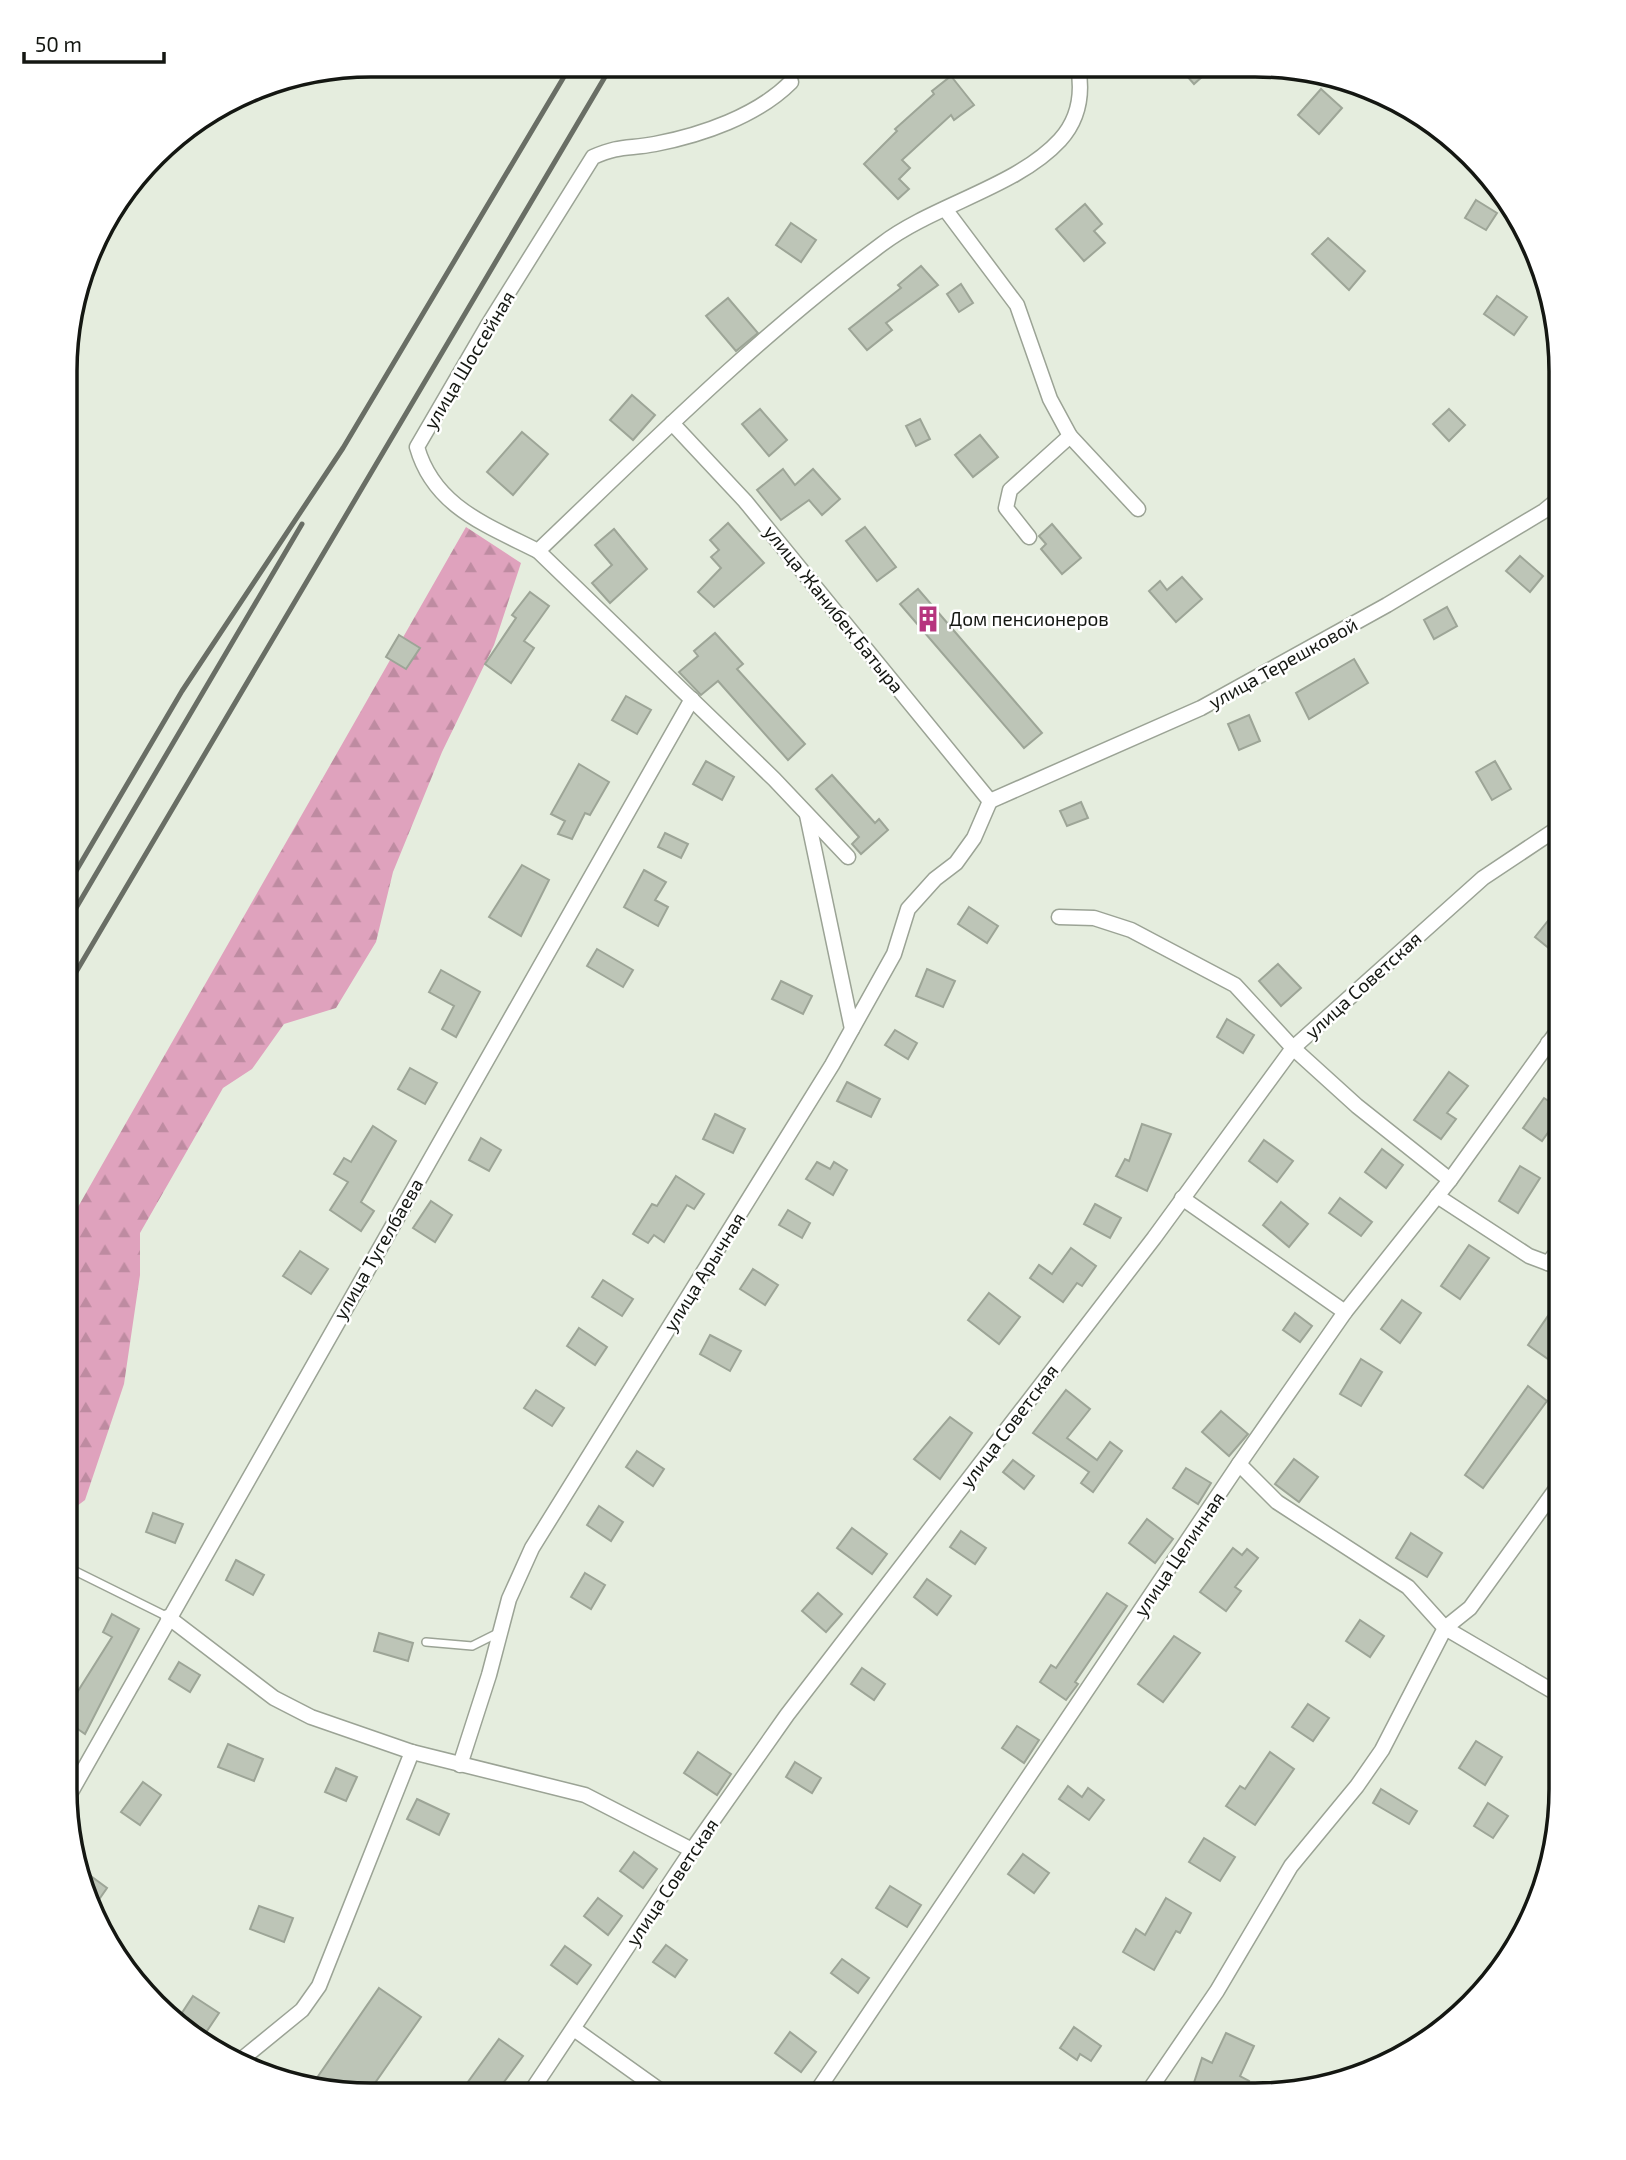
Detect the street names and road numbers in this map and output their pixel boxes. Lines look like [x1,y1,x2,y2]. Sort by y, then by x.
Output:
street label: улица Шоссейная [418,286,520,434]
street label: улица Жанибек Батыра [759,520,909,698]
street label: улица Терешковой [1204,612,1362,714]
street label: улица Советская [1300,926,1426,1044]
street label: улица Тугелбаева [328,1174,428,1324]
street label: улица Арычная [658,1208,750,1336]
street label: улица Советская [955,1359,1063,1493]
street label: улица Целинная [1128,1487,1230,1621]
street label: улица Советская [620,1814,724,1950]

